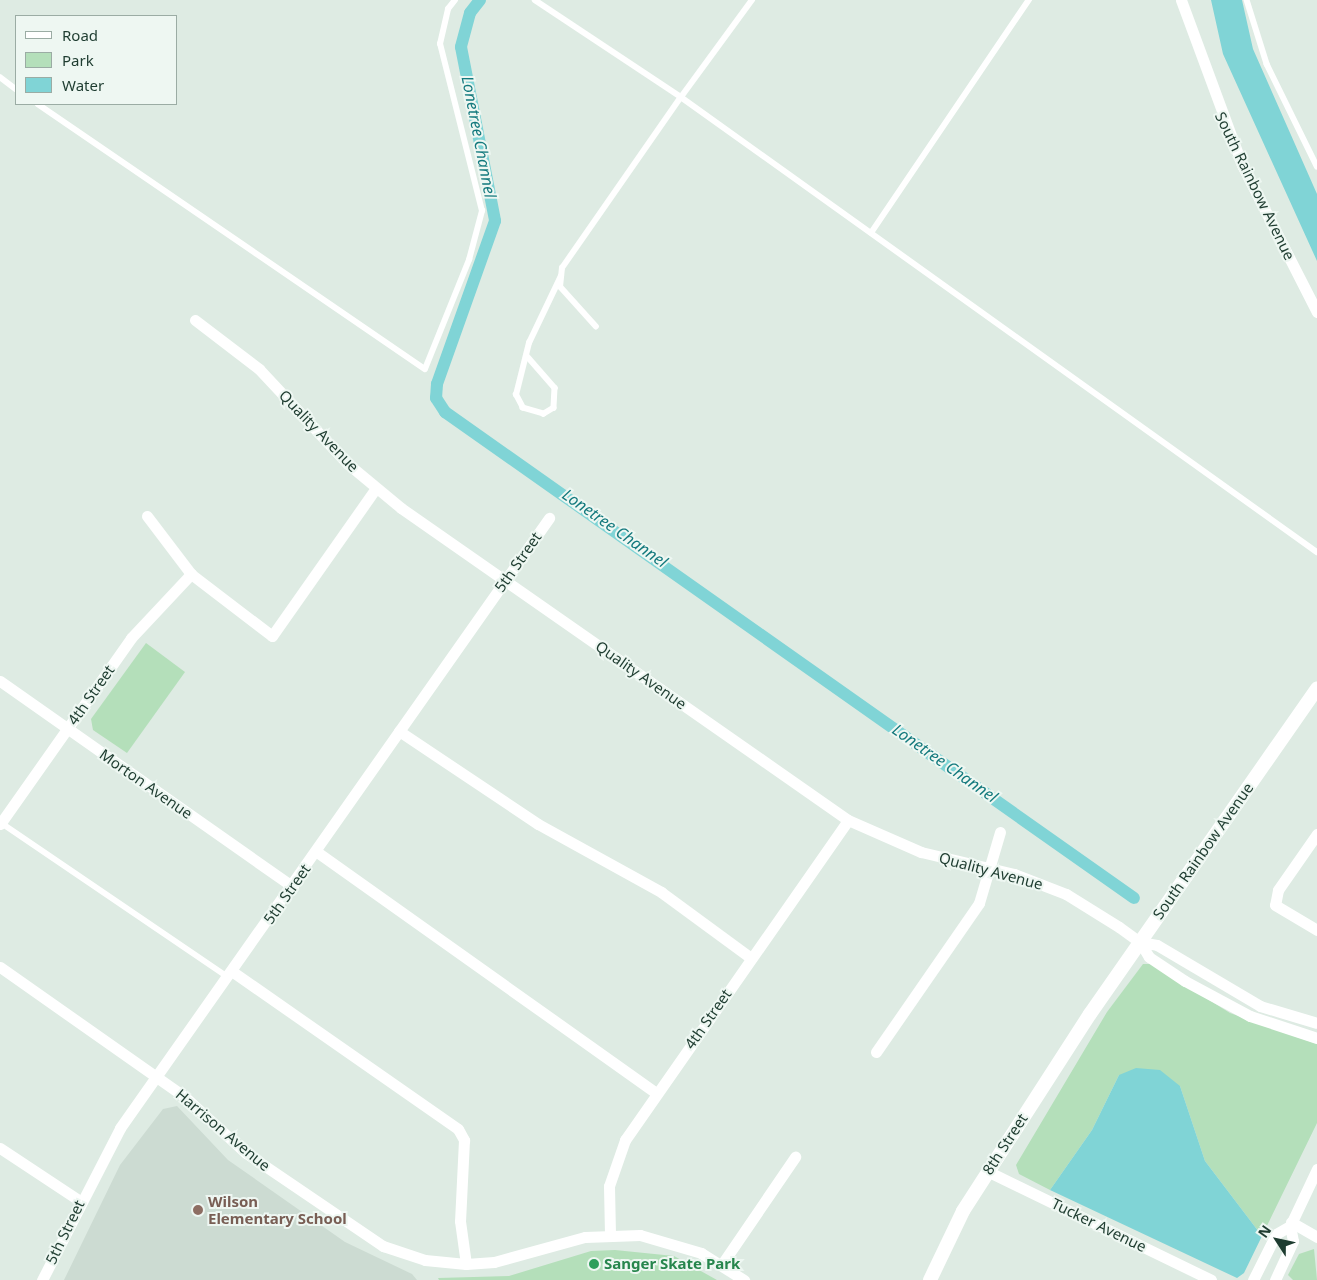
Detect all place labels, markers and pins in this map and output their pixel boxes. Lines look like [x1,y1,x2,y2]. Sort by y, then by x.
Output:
place label: Wilson Elementary School [208,1192,347,1227]
marker: Wilson Elementary School [192,1204,204,1216]
place label: Sanger Skate Park [604,1255,740,1273]
marker: Sanger Skate Park [588,1258,600,1270]

